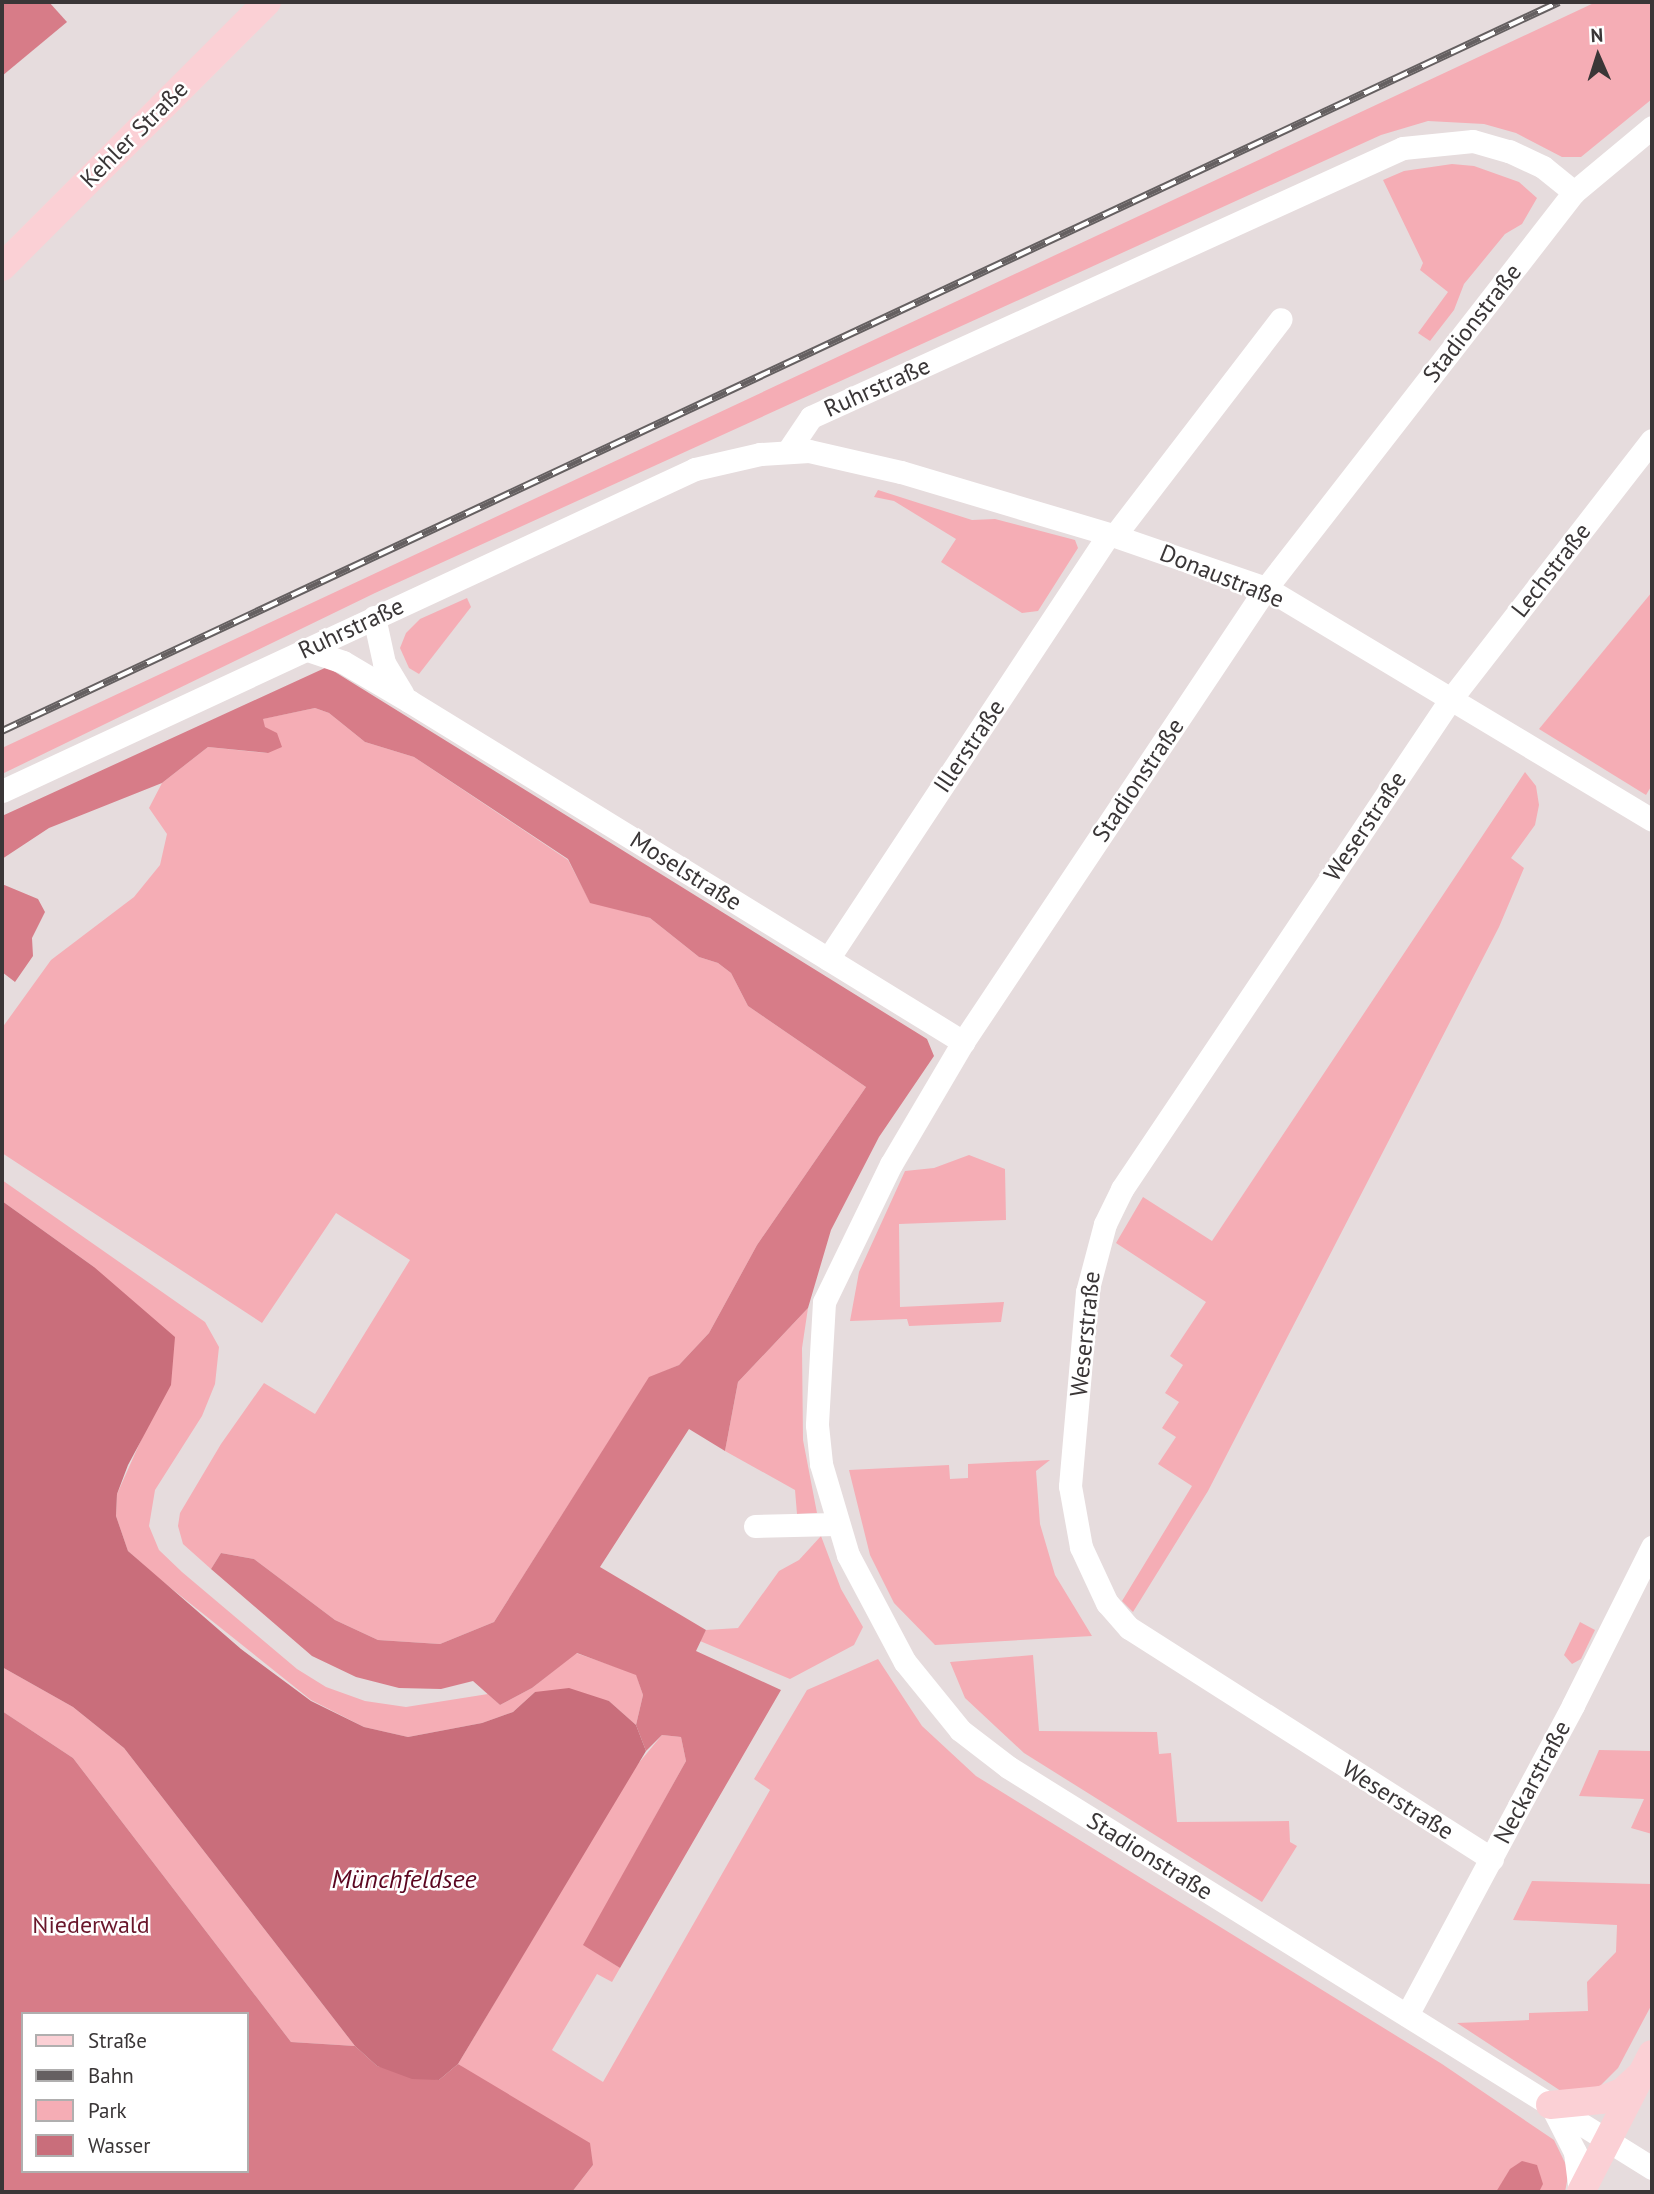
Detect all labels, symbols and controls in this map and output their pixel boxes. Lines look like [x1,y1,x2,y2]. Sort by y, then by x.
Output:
north arrow [1563,21,1633,91]
text: N [1590,23,1604,47]
street label: Kehler Straße [74,74,194,194]
street label: Stadionstraße [1417,258,1527,388]
street label: Ruhrstraße [820,351,934,423]
street label: Lechstraße [1505,517,1597,623]
street label: Donaustraße [1156,538,1288,614]
street label: Ruhrstraße [294,591,408,665]
street label: Illerstraße [927,694,1011,798]
street label: Stadionstraße [1086,713,1190,847]
street label: Weserstraße [1318,766,1412,886]
street label: Moselstraße [625,825,747,917]
street label: Weserstraße [1064,1270,1106,1398]
street label: Neckarstraße [1488,1716,1576,1848]
street label: Weserstraße [1337,1754,1459,1846]
street label: Stadionstraße [1082,1806,1218,1906]
water label: Münchfeldsee [331,1863,477,1895]
park label: Niederwald [32,1911,150,1939]
legend [21,2012,248,2173]
text: Straße [88,2027,147,2054]
text: Bahn [88,2062,134,2089]
text: Park [88,2097,127,2124]
text: Wasser [88,2132,150,2159]

